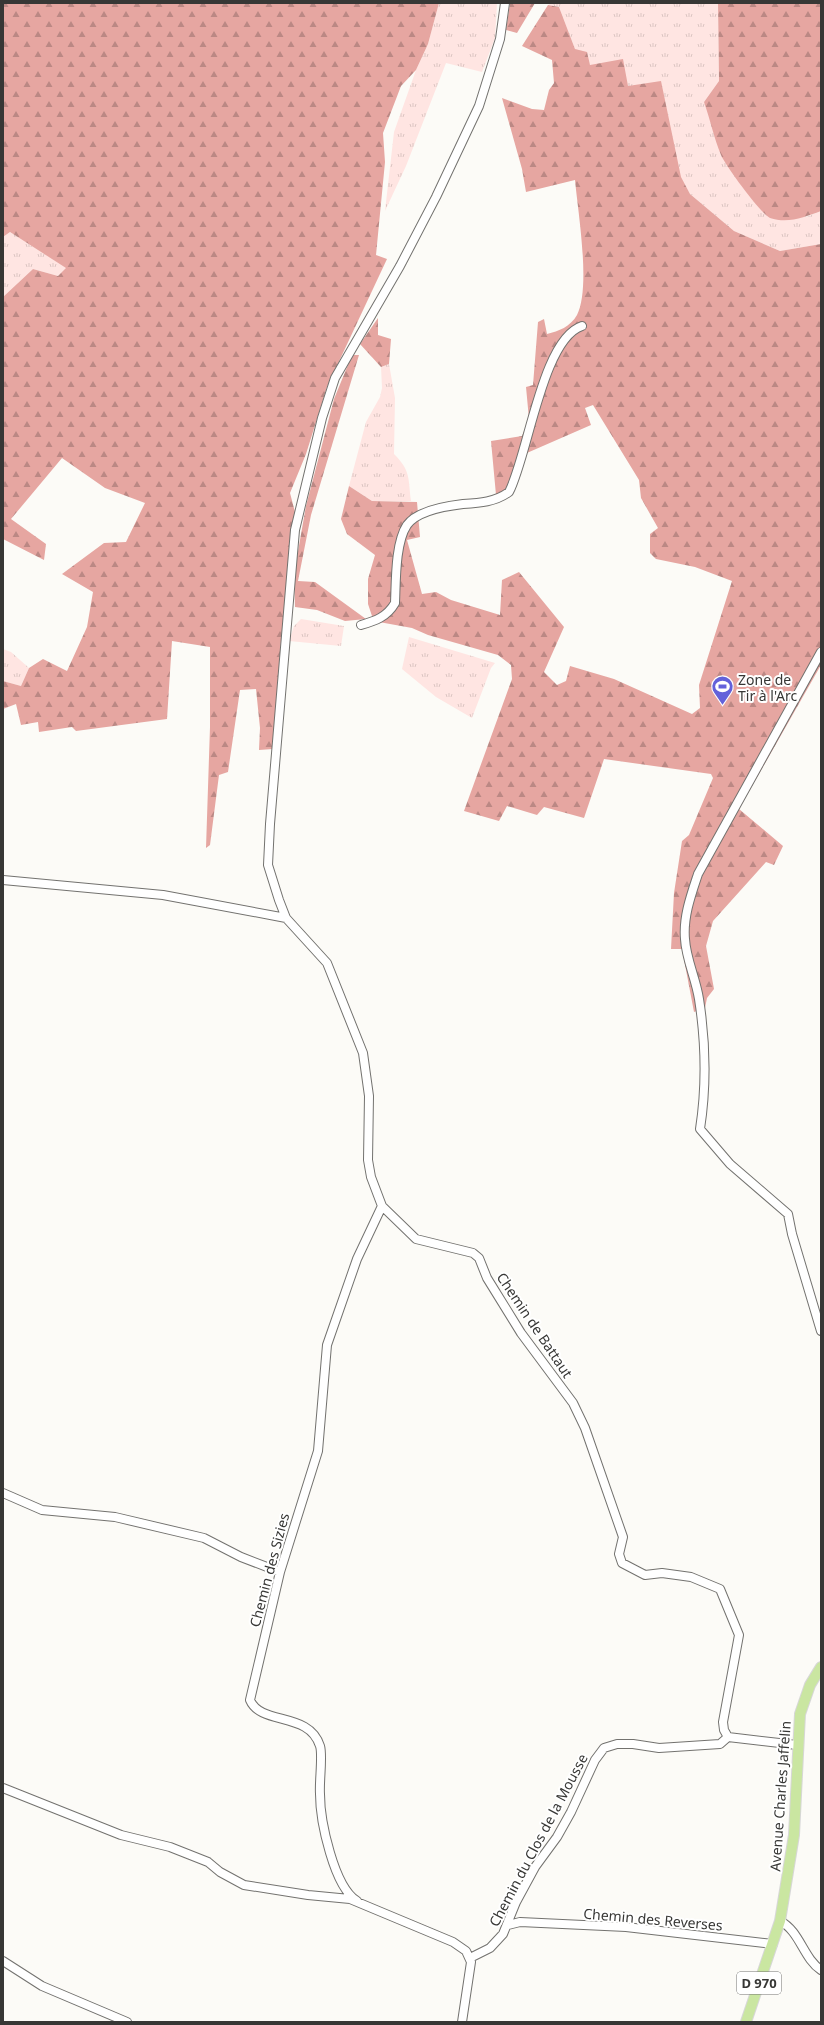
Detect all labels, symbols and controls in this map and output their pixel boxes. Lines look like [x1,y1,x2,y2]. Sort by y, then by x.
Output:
place label: Zone de Tir à l'Arc [738,670,798,705]
sports icon: Zone de Tir à l'Arc [710,674,736,707]
street label: Chemin de Battaut [493,1269,577,1381]
street label: Chemin des Sizies [245,1511,293,1629]
street label: Avenue Charles Jaffelin [765,1720,795,1872]
street label: Chemin du Clos de la Mousse [484,1750,592,1930]
street label: Chemin des Reverses [583,1903,724,1935]
road number: D 970 [737,1972,781,1994]

